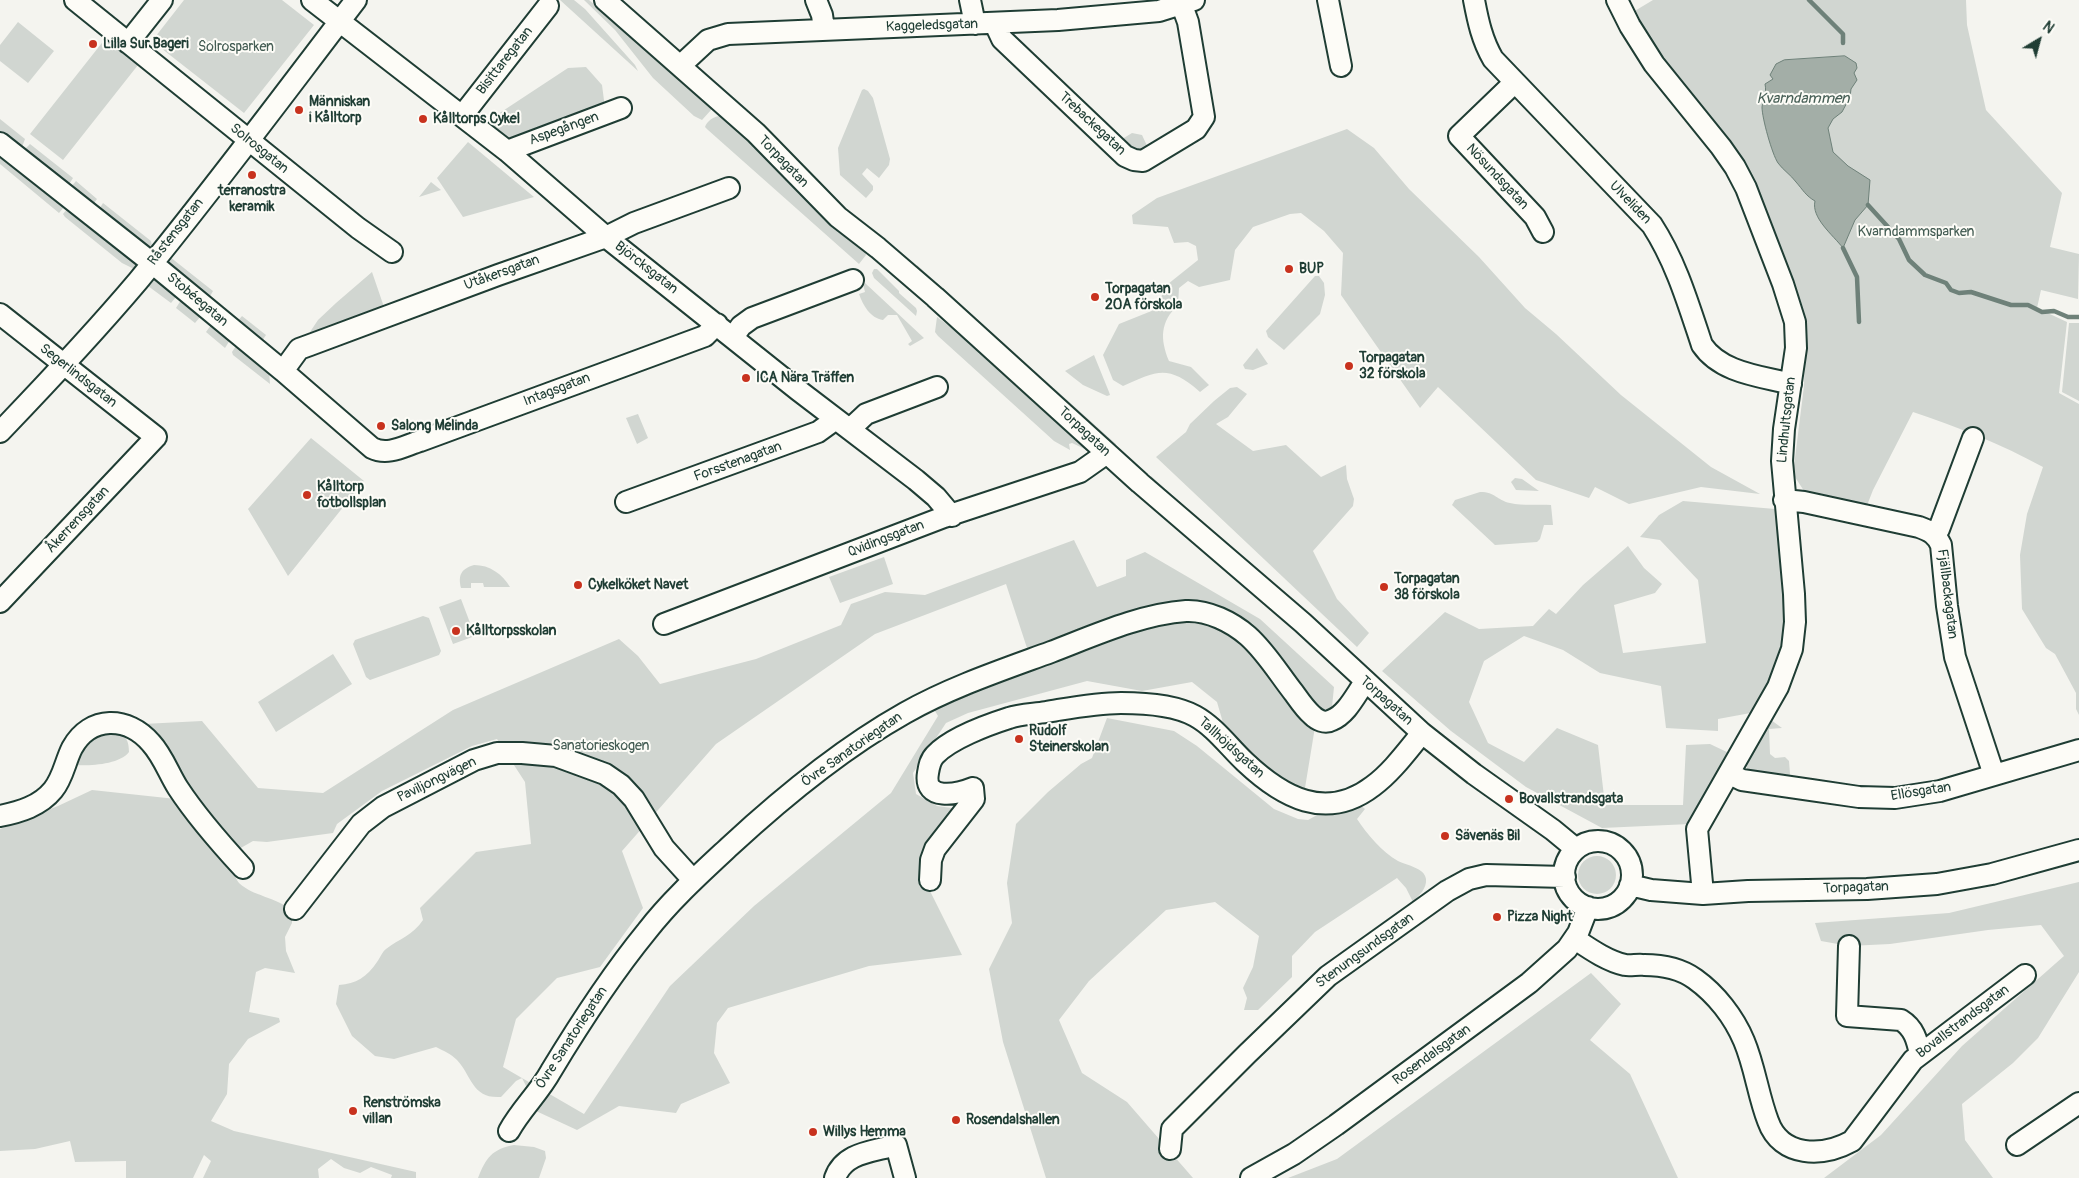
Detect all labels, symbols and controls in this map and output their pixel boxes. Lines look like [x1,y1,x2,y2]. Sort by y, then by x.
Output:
north arrow [2014,15,2064,65]
street label: Kaggeledsgatan [886,16,978,36]
text: N [2039,18,2057,37]
street label: Bisittaregatan [473,24,537,98]
place label: Lilla Sur Bageri [103,36,189,52]
marker: Lilla Sur Bageri [87,38,99,50]
park label: Solrosparken [198,39,274,55]
street label: Trebackegatan [1055,89,1129,159]
water label: Kvarndammen [1756,90,1850,108]
place label: Människan i Kålltorp [309,94,370,126]
marker: Människan i Kålltorp [293,104,305,116]
street label: Aspegången [527,109,601,149]
place label: Kålltorps Cykel [433,111,520,127]
marker: Kålltorps Cykel [417,113,429,125]
street label: Solrosgatan [226,120,292,178]
street label: Torpagatan [754,133,812,191]
street label: Nösundsgatan [1462,141,1532,213]
marker: terranostra keramik [246,169,258,181]
street label: Ulveliden [1605,178,1655,228]
place label: terranostra keramik [218,183,286,216]
street label: Råstensgatan [145,195,207,269]
park label: Kvarndammsparken [1858,224,1974,240]
street label: Björcksgatan [611,238,681,298]
street label: Utåkersgatan [462,252,542,294]
place label: BUP [1299,261,1324,277]
marker: BUP [1283,263,1295,275]
street label: Stobéegatan [163,269,231,331]
place label: Torpagatan 20A förskola [1105,281,1182,314]
marker: Torpagatan 20A förskola [1089,291,1101,303]
street label: Segerlindsgatan [36,341,120,411]
place label: Torpagatan 32 förskola [1359,350,1425,382]
marker: Torpagatan 32 förskola [1343,360,1355,372]
street label: Intagsgatan [521,370,593,410]
place label: ICA Nära Träffen [756,370,854,386]
marker: ICA Nära Träffen [740,372,752,384]
street label: Lindhultsgatan [1774,376,1800,464]
street label: Torpagatan [1054,404,1114,460]
place label: Salong Melinda [391,418,478,434]
marker: Salong Melinda [375,420,387,432]
street label: Forsstenagatan [692,438,784,486]
place label: Kålltorp fotbollsplan [317,479,386,512]
street label: Åkerrensgatan [43,483,113,557]
marker: Kålltorp fotbollsplan [301,489,313,501]
street label: Qvidingsgatan [845,517,927,561]
street label: Fjällbackagatan [1933,548,1961,640]
place label: Torpagatan 38 förskola [1394,571,1460,604]
place label: Cykelköket Navet [588,577,688,593]
marker: Cykelköket Navet [572,579,584,591]
marker: Torpagatan 38 förskola [1378,581,1390,593]
place label: Kålltorpsskolan [466,623,556,639]
marker: Kålltorpsskolan [450,625,462,637]
street label: Torpagatan [1356,673,1416,729]
street label: Övre Sanatoriegatan [798,709,906,791]
street label: Tallhöjdsgatan [1194,714,1268,782]
place label: Rudolf Steinerskolan [1029,723,1109,756]
marker: Rudolf Steinerskolan [1013,733,1025,745]
park label: Sanatorieskogen [552,738,650,754]
street label: Paviljongvägen [395,754,479,806]
street label: Ellösgatan [1890,779,1952,805]
place label: Bovallstrandsgata [1519,791,1623,807]
marker: Bovallstrandsgata [1503,793,1515,805]
place label: Sävenäs Bil [1455,828,1520,844]
marker: Sävenäs Bil [1439,830,1451,842]
street label: Torpagatan [1823,878,1889,898]
place label: Pizza Night [1507,909,1573,925]
street label: Stenungsundsgatan [1313,910,1417,992]
marker: Pizza Night [1491,911,1503,923]
street label: Bovallstrandsgatan [1913,982,2013,1062]
street label: Övre Sanatoriegatan [533,984,611,1092]
street label: Rosendalsgatan [1390,1021,1474,1089]
place label: Renströmska villan [363,1095,441,1128]
marker: Renströmska villan [347,1105,359,1117]
place label: Rosendalshallen [966,1112,1060,1128]
marker: Rosendalshallen [950,1114,962,1126]
place label: Willys Hemma [823,1124,906,1140]
marker: Willys Hemma [807,1126,819,1138]

